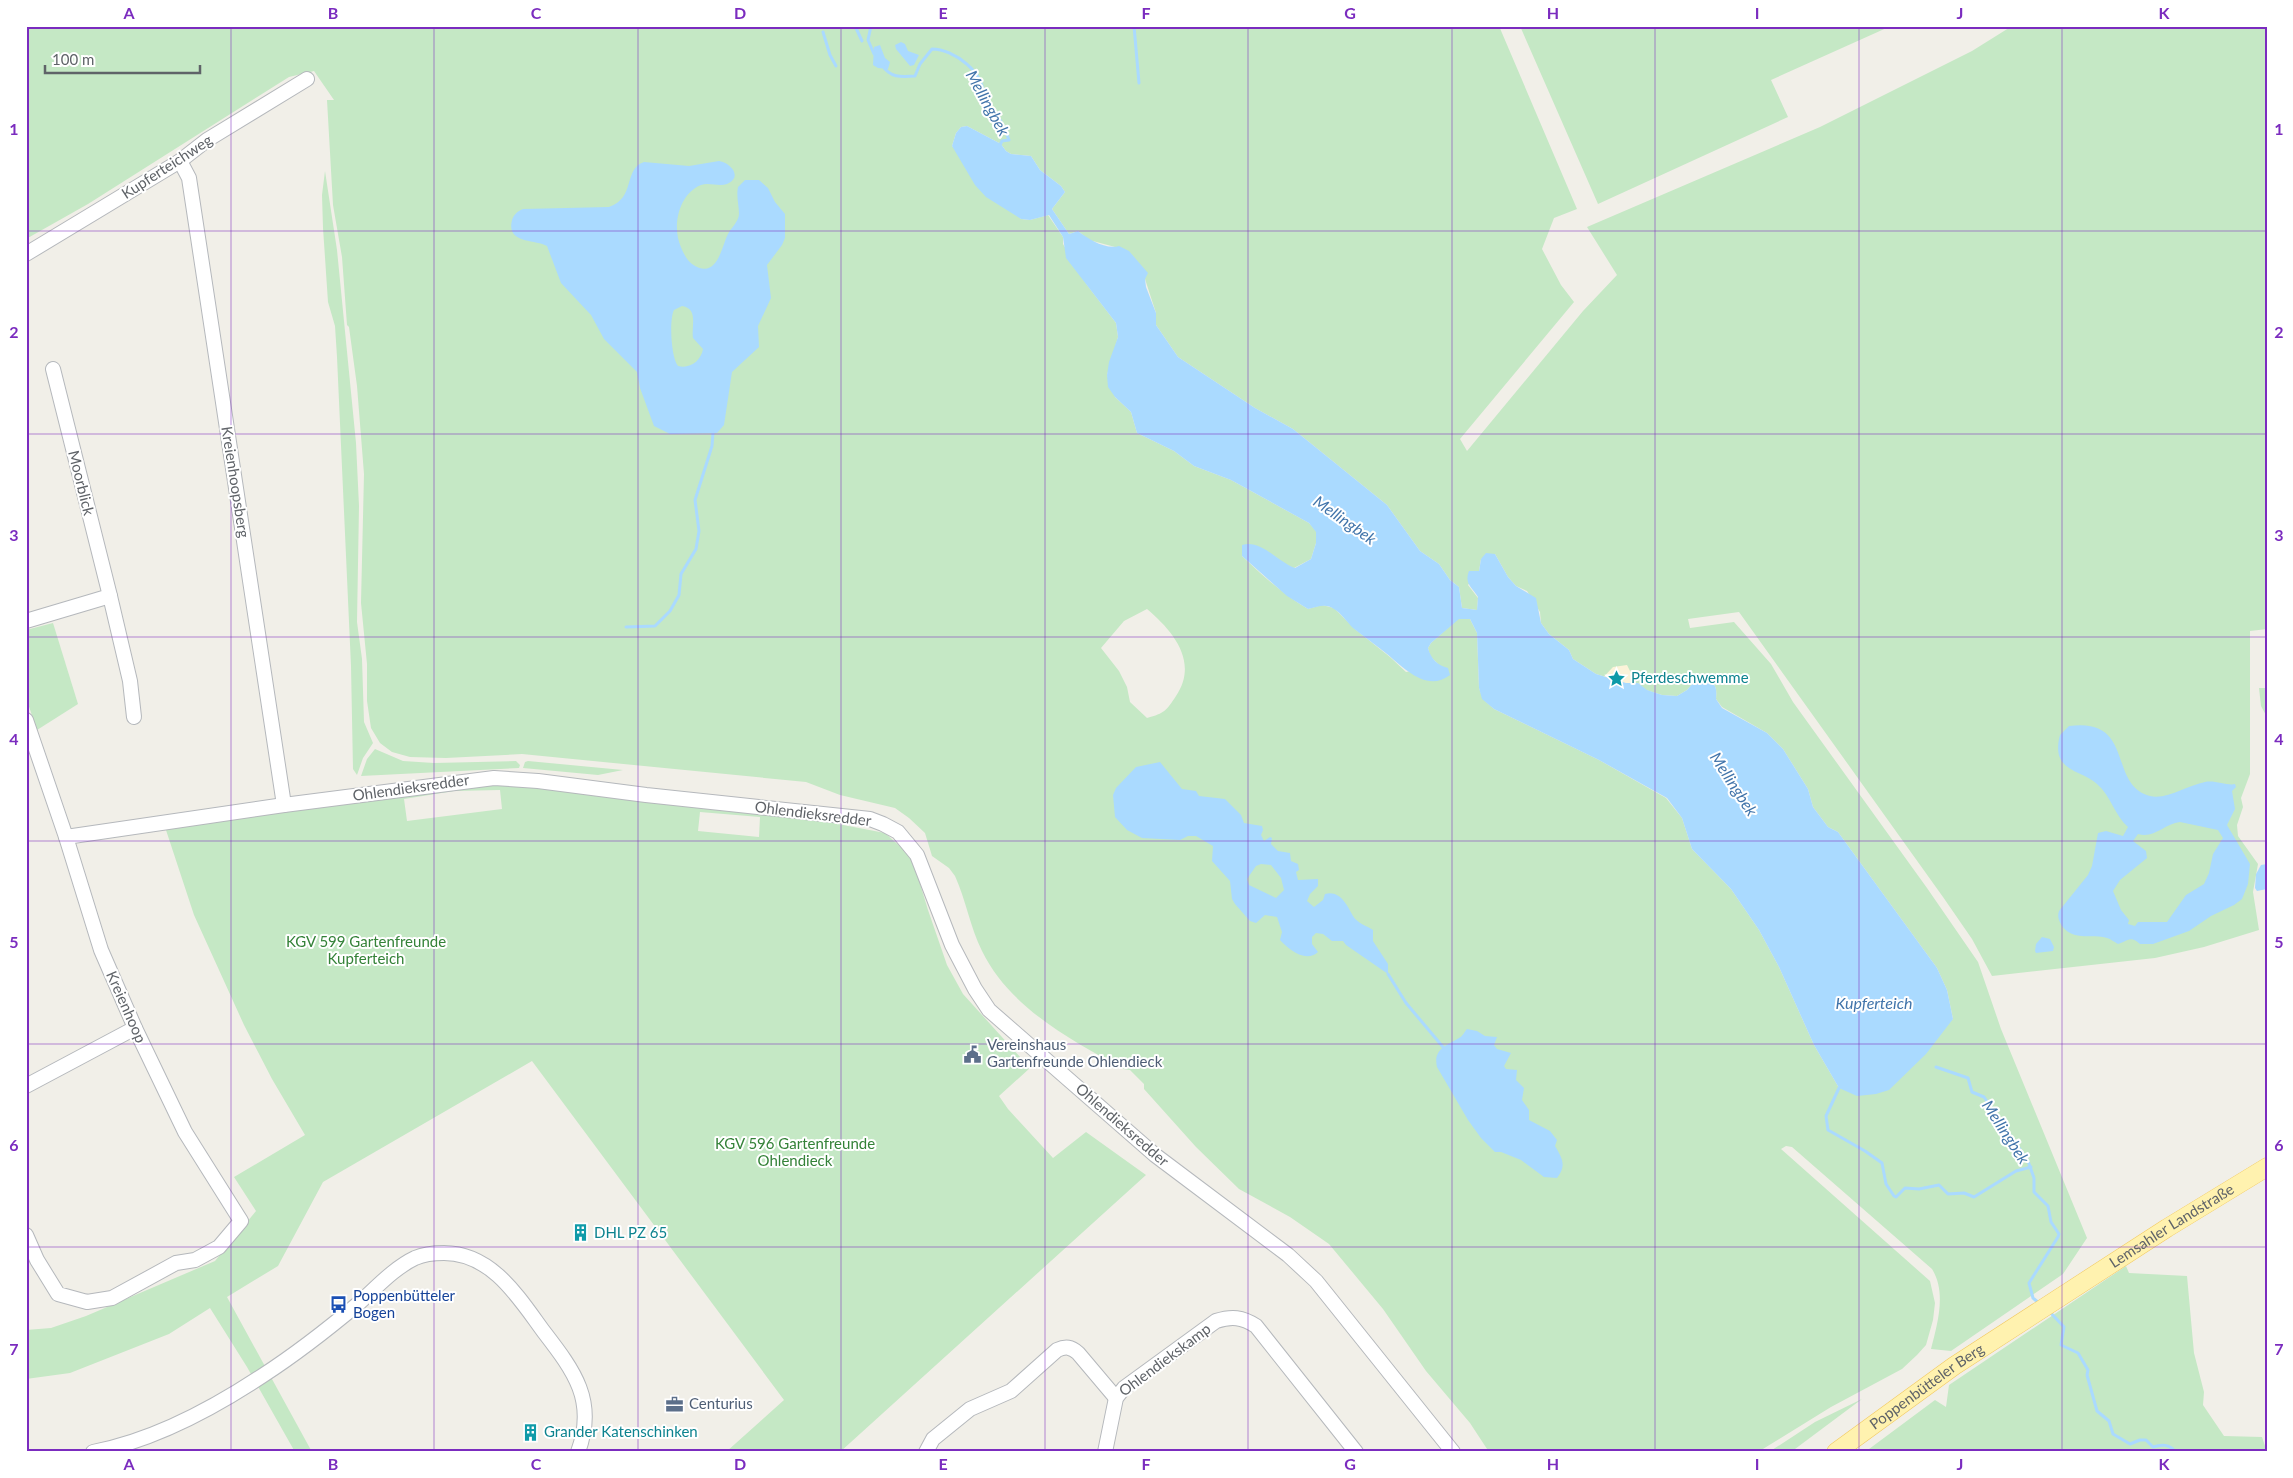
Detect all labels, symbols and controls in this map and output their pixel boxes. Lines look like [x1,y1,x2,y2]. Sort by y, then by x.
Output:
text: A [122,3,135,22]
text: B [328,3,338,22]
text: C [531,3,542,22]
text: D [734,3,746,22]
text: E [938,3,948,22]
text: F [1141,3,1151,22]
text: G [1344,3,1356,22]
text: H [1547,3,1559,22]
text: I [1755,3,1759,22]
text: J [1957,3,1963,22]
text: K [2159,3,2171,22]
scale bar [45,42,200,74]
text: 100 m [52,50,94,68]
water label: Mellingbek [963,67,1014,139]
text: 1 [9,119,19,138]
text: 1 [2274,119,2284,138]
street label: Kupferteichweg [118,130,215,202]
text: 2 [9,322,19,341]
text: 2 [2274,322,2284,341]
street label: Kreienhoopsberg [218,425,254,539]
street label: Moorblick [65,448,99,518]
water label: Mellingbek [1310,491,1381,548]
text: 3 [9,525,19,544]
text: 3 [2274,525,2284,544]
place icon: Pferdeschwemme [1607,668,1627,688]
place label: Pferdeschwemme [1631,668,1749,686]
text: 4 [9,729,19,748]
text: 4 [2274,729,2284,748]
water label: Mellingbek [1707,748,1762,819]
street label: Ohlendieksredder [351,770,471,804]
street label: Ohlendieksredder [754,797,873,829]
text: 5 [9,932,19,951]
park label: KGV 599 Gartenfreunde Kupferteich [286,932,446,967]
text: 5 [2274,932,2284,951]
street label: Kreienhoop [103,968,151,1045]
water label: Kupferteich [1836,993,1912,1012]
place label: Vereinshaus Gartenfreunde Ohlendieck [987,1035,1163,1070]
public building icon: Vereinshaus Gartenfreunde Ohlendieck [963,1044,983,1064]
street label: Ohlendieksredder [1072,1079,1173,1170]
water label: Mellingbek [1979,1096,2034,1167]
park label: KGV 596 Gartenfreunde Ohlendieck [715,1134,875,1169]
text: 6 [9,1135,19,1154]
text: 6 [2274,1135,2284,1154]
street label: Lemsahler Landstraße [2106,1179,2237,1271]
building icon: DHL PZ 65 [570,1223,590,1243]
place label: DHL PZ 65 [594,1223,667,1241]
place label: Poppenbütteler Bogen [353,1286,456,1321]
bus stop icon: Poppenbütteler Bogen [329,1295,349,1315]
street label: Ohlendiekskamp [1115,1319,1214,1399]
text: 7 [9,1339,19,1358]
street label: Poppenbütteler Berg [1866,1339,1987,1433]
text: 7 [2274,1339,2284,1358]
office icon: Centurius [665,1394,685,1414]
place label: Centurius [689,1394,753,1412]
building icon: Grander Katenschinken [520,1422,540,1442]
place label: Grander Katenschinken [544,1422,698,1440]
text: A [122,1454,135,1473]
text: B [328,1454,338,1473]
text: C [531,1454,542,1473]
text: D [734,1454,746,1473]
text: E [938,1454,948,1473]
text: F [1141,1454,1151,1473]
text: G [1344,1454,1356,1473]
text: H [1547,1454,1559,1473]
text: I [1755,1454,1759,1473]
text: J [1957,1454,1963,1473]
text: K [2159,1454,2171,1473]

